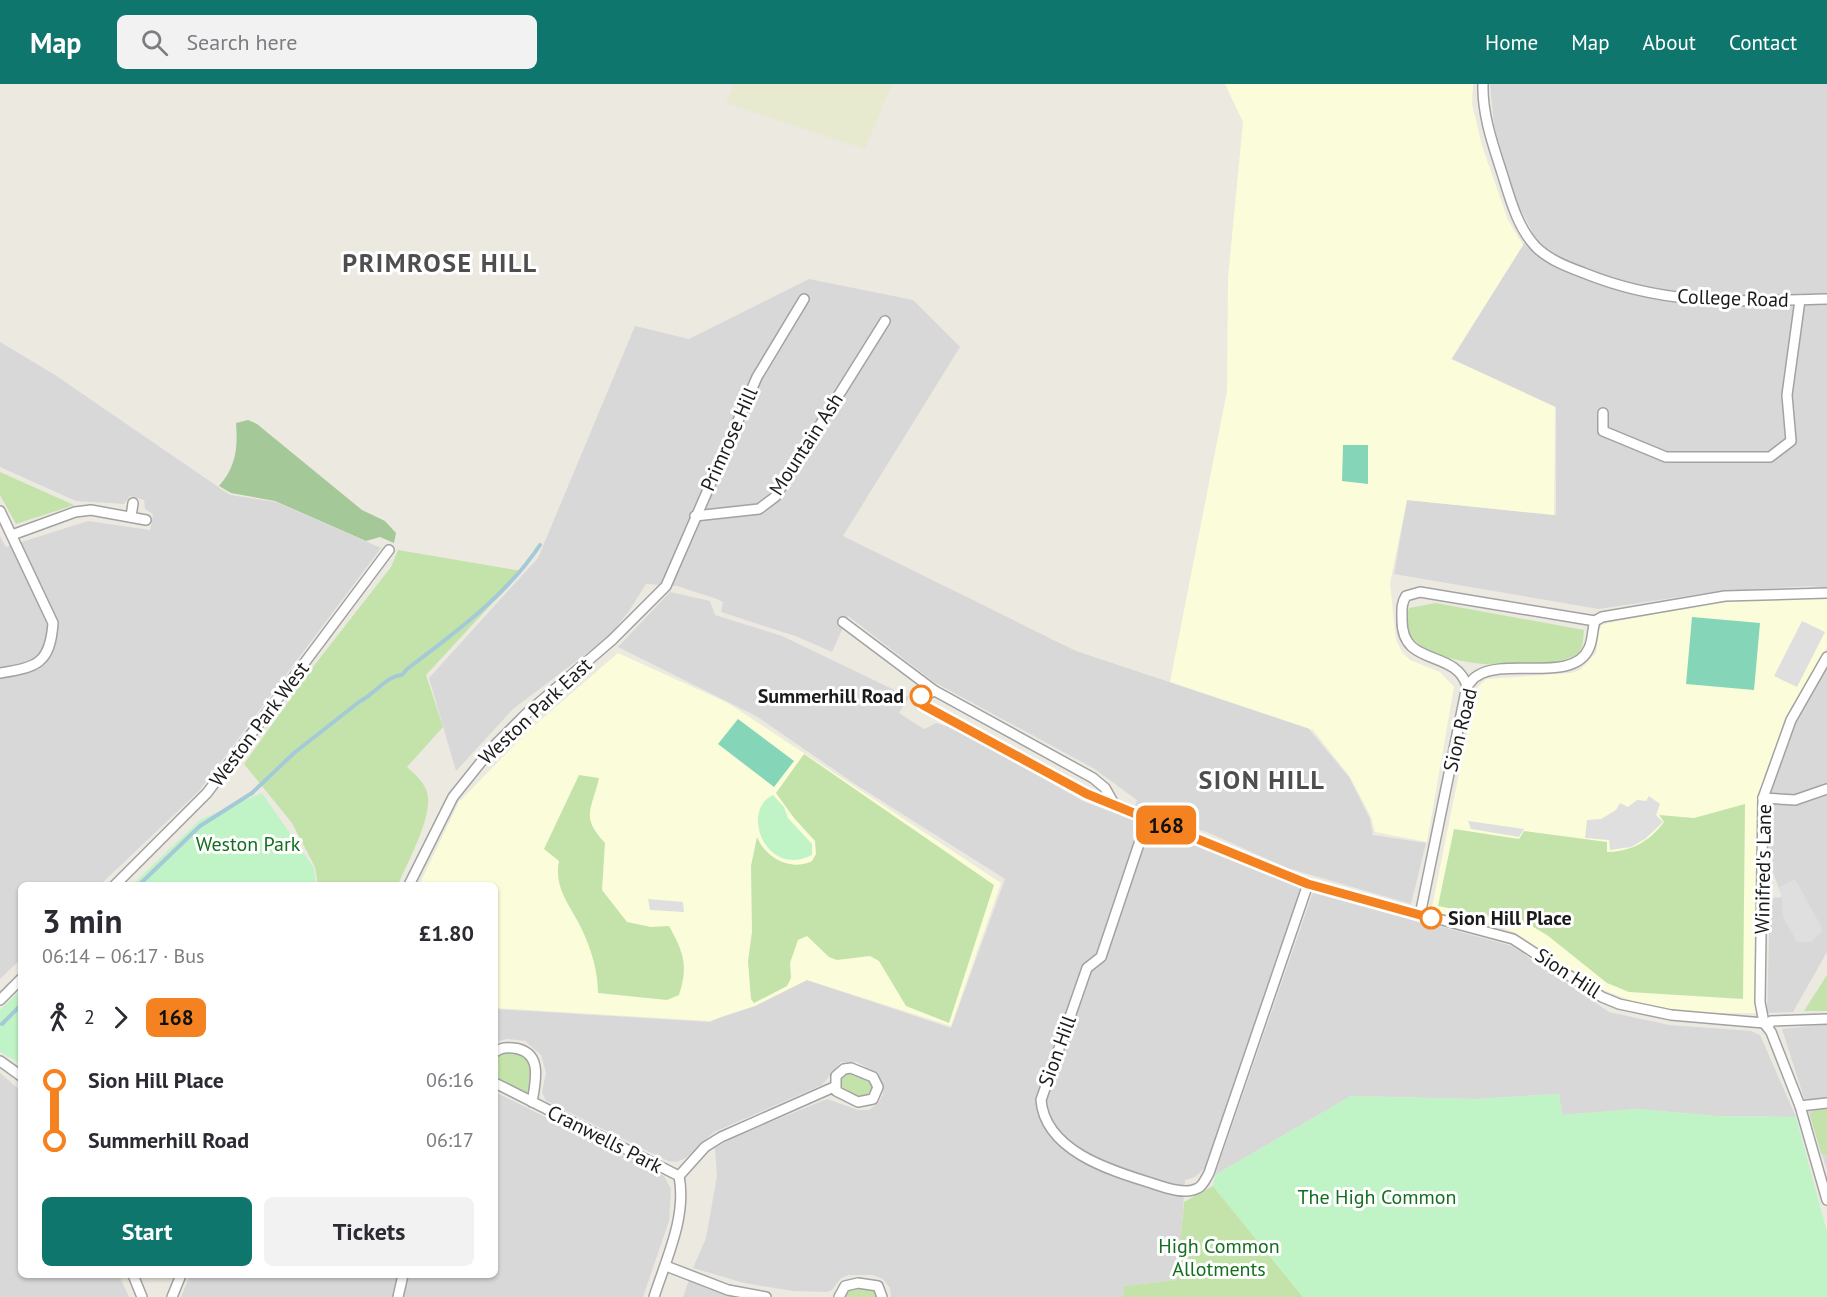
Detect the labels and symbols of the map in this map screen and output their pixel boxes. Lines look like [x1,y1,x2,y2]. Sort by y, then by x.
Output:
district label: PRIMROSE HILL [342,246,538,279]
street label: College Road [1677,283,1789,313]
street label: Primrose Hill [695,383,763,495]
street label: Mountain Ash [763,388,849,500]
street label: Weston Park East [473,652,597,770]
street label: Weston Park West [203,656,315,792]
place label: Summerhill Road [758,683,904,709]
marker: Summerhill Road [910,685,932,707]
street label: Sion Road [1437,685,1483,775]
district label: SION HILL [1199,763,1325,796]
street label: Winifred's Lane [1749,804,1777,934]
line badge: 168 [1132,806,1200,844]
park label: Weston Park [196,831,301,857]
place label: Sion Hill Place [1448,905,1572,931]
marker: Sion Hill Place [1420,907,1442,929]
street label: Sion Hill [1530,942,1606,1004]
street label: Sion Hill [1032,1012,1082,1090]
street label: Cranwells Park [543,1099,667,1179]
park label: The High Common [1298,1184,1456,1210]
park label: High Common Allotments [1158,1233,1280,1282]

